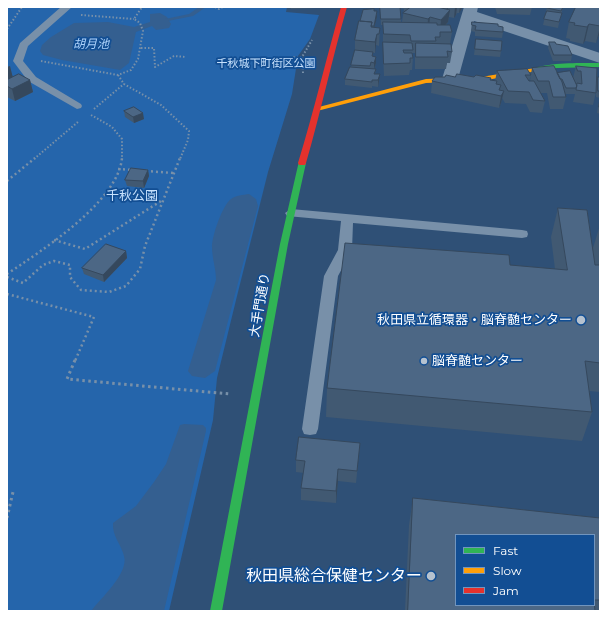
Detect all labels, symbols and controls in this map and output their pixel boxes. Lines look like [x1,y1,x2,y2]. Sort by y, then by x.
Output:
water label: 胡月池 [73,37,109,51]
park label: 千秋城下町街区公園 [217,57,315,71]
park label: 千秋公園 [106,188,158,204]
street label: 大手門通り [247,272,273,338]
place label: 秋田県立循環器・脳脊髄センター [377,312,572,328]
marker: 秋田県立循環器・脳脊髄センター [575,314,587,326]
place label: 脳脊髄センター [432,353,523,369]
marker: 脳脊髄センター [419,356,429,366]
legend [455,534,595,606]
text: Fast [493,543,518,558]
text: Slow [493,563,522,578]
place label: 秋田県総合保健センター [246,566,422,586]
marker: 秋田県総合保健センター [425,570,437,582]
text: Jam [493,583,519,598]

